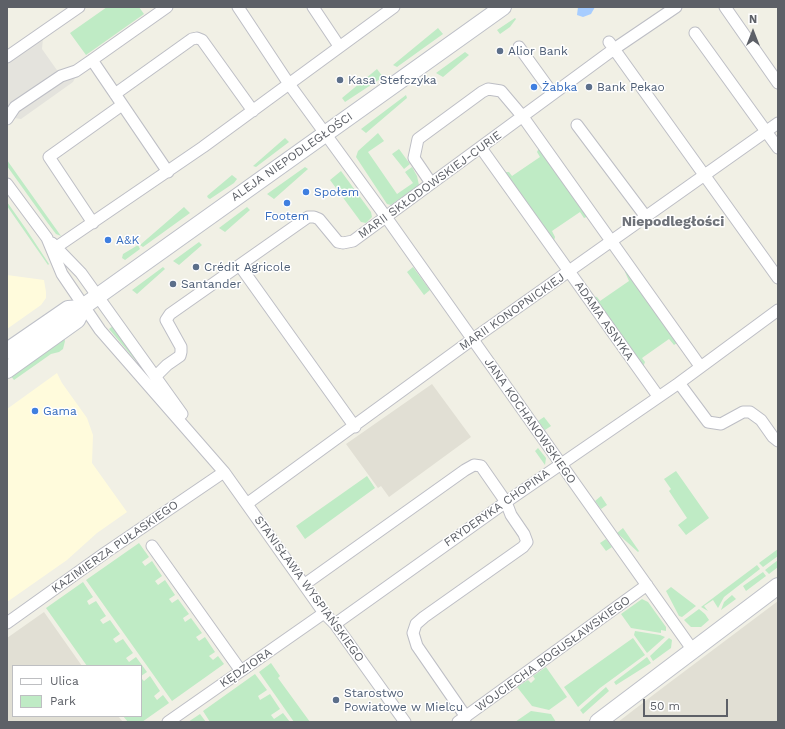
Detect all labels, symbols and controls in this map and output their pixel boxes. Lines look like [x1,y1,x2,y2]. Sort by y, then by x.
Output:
north arrow [733,12,773,52]
text: N [749,13,757,26]
place label: Alior Bank [508,44,568,58]
marker: Alior Bank [495,46,505,56]
place label: Kasa Stefczyka [348,73,437,87]
marker: Kasa Stefczyka [335,75,345,85]
place label: Żabka [542,80,577,94]
place label: Bank Pekao [597,80,665,94]
marker: Żabka [529,82,539,92]
marker: Bank Pekao [584,82,594,92]
street label: ALEJA NIEPODLEGŁOŚCI [228,109,356,205]
street label: MARII SKŁODOWSKIEJ-CURIE [356,128,504,242]
place label: Społem [314,185,359,199]
marker: Społem [301,187,311,197]
marker: Footem [282,198,292,208]
place label: Footem [265,209,309,223]
district label: Niepodległości [622,214,724,230]
place label: A&K [116,233,139,247]
marker: A&K [103,235,113,245]
place label: Crédit Agricole [204,260,291,274]
marker: Crédit Agricole [191,262,201,272]
street label: MARII KONOPNICKIEJ [457,270,567,354]
place label: Santander [181,277,241,291]
marker: Santander [168,279,178,289]
street label: ADAMA ASNYKA [571,279,637,363]
street label: JANA KOCHANOWSKIEGO [481,355,579,487]
place label: Gama [43,404,77,418]
marker: Gama [30,406,40,416]
street label: FRYDERYKA CHOPINA [441,466,553,550]
street label: KAZIMIERZA PUŁASKIEGO [49,498,181,596]
street label: STANISŁAWA WYSPIAŃSKIEGO [251,513,367,665]
street label: WOJCIECHA BOGUSŁAWSKIEGO [473,593,633,715]
street label: KĘDZIORA [217,645,275,691]
legend [12,665,142,717]
text: Ulica [50,674,79,688]
place label: Starostwo Powiatowe w Mielcu [344,686,463,714]
scale bar [645,691,730,717]
text: Park [50,694,76,708]
marker: Starostwo Powiatowe w Mielcu [331,695,341,705]
text: 50 m [650,699,680,713]

